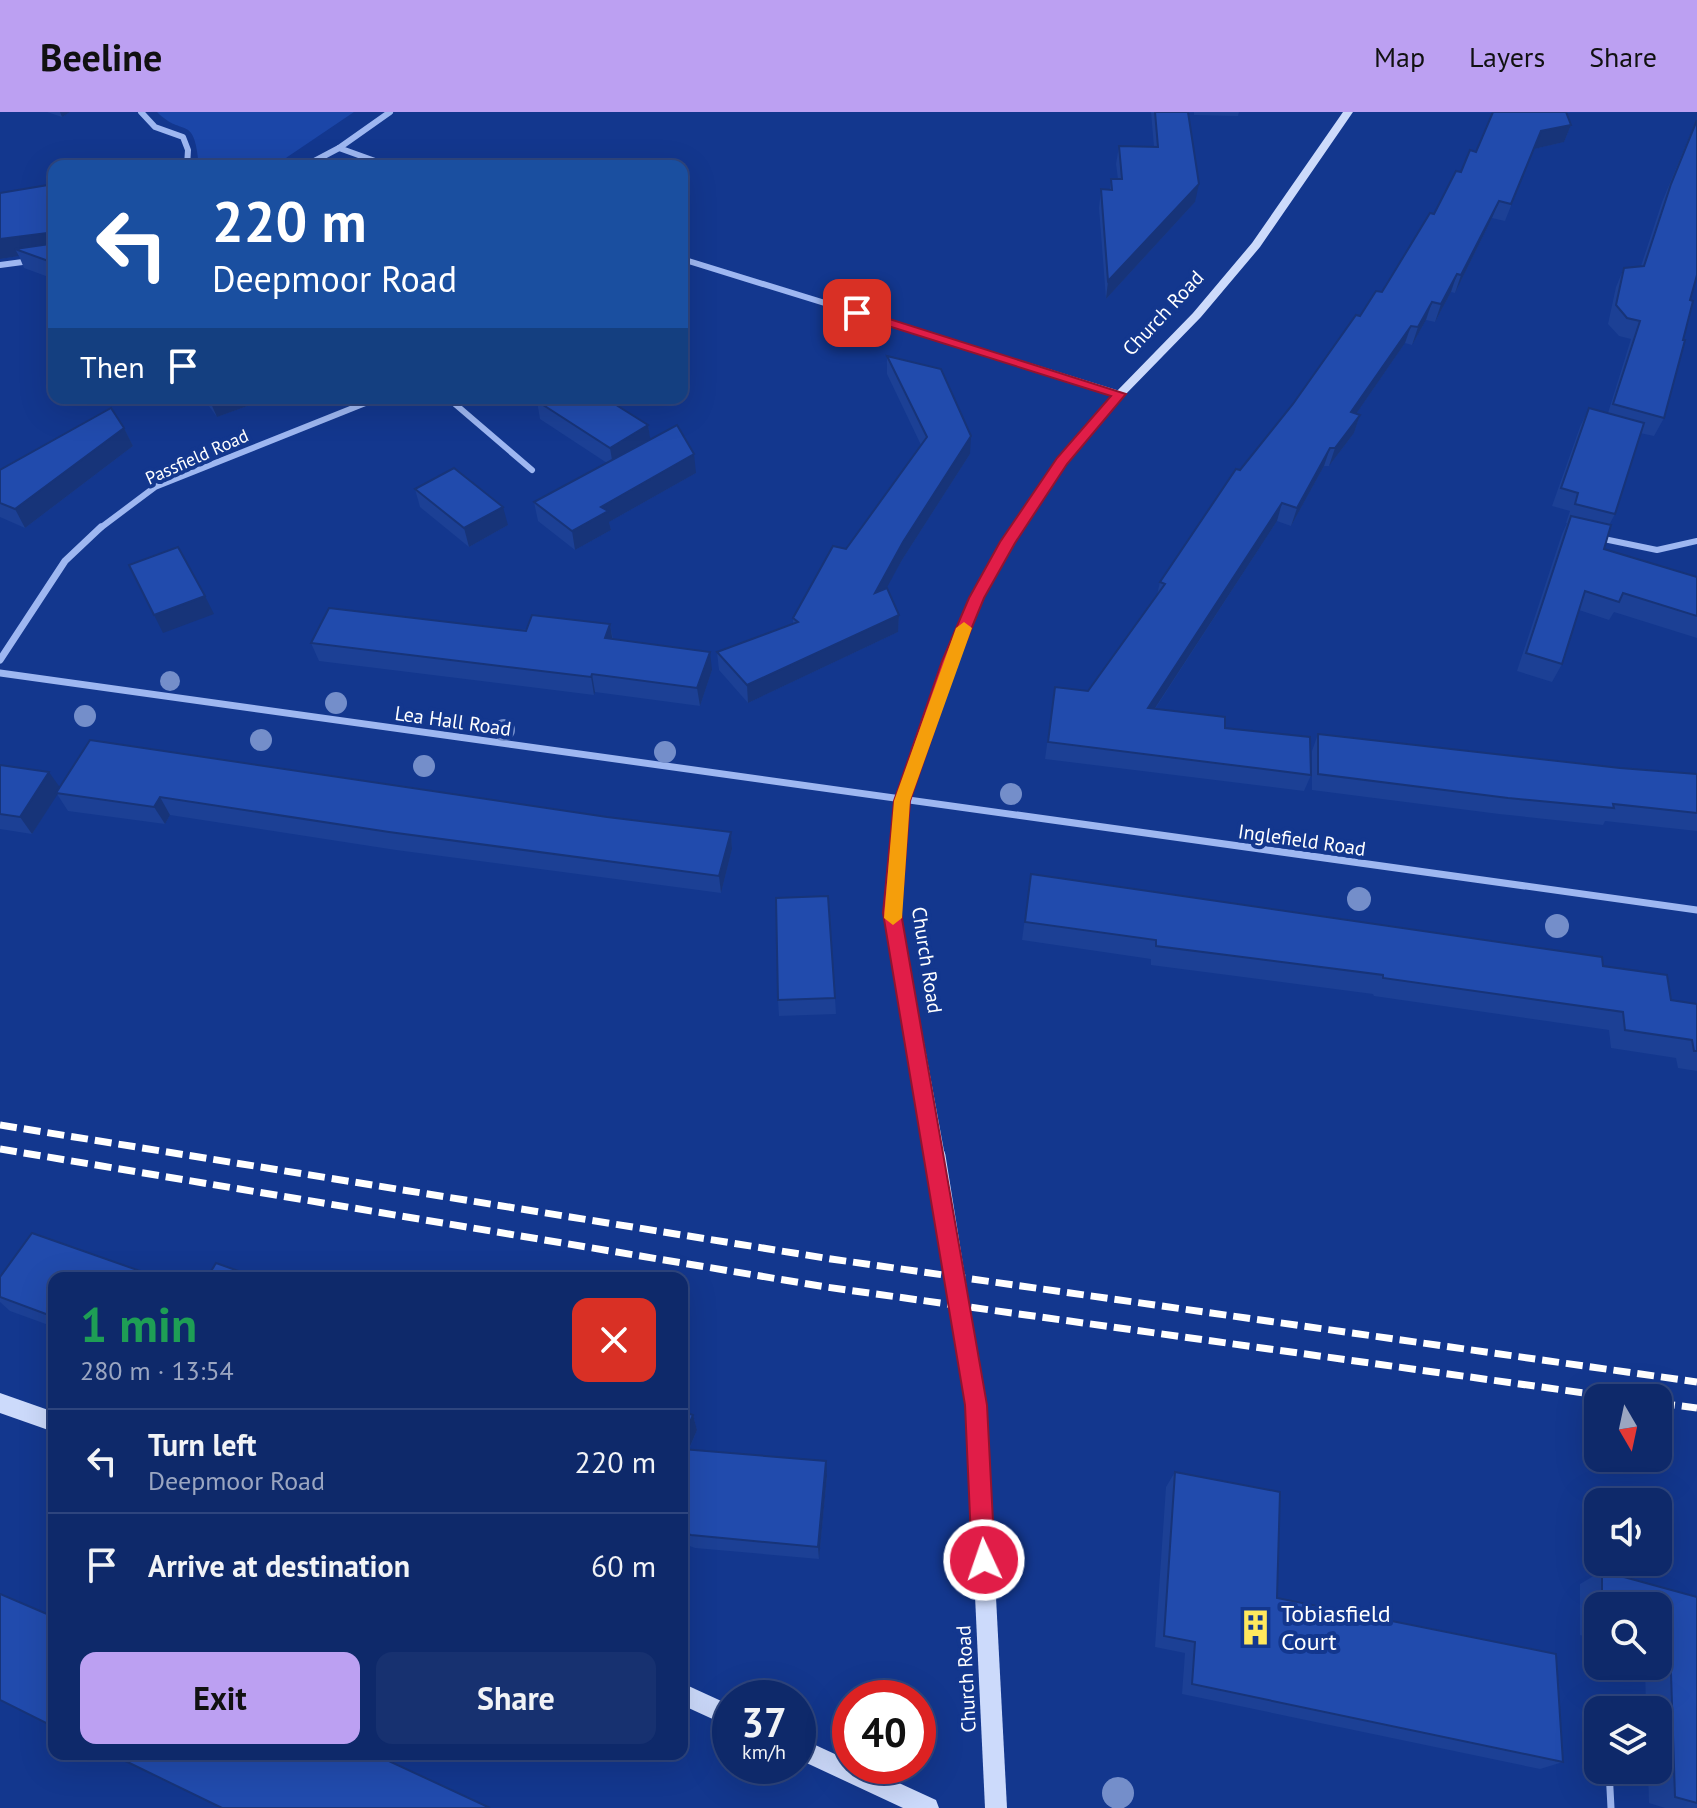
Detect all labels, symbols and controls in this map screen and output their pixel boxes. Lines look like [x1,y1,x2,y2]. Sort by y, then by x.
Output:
text: Beeline [40,32,162,81]
text: Map [1374,38,1425,75]
text: Layers [1469,38,1545,75]
text: Share [1589,38,1657,75]
text: 220 m [212,185,367,257]
icon: left [80,192,184,296]
text: Deepmoor Road [212,255,457,302]
street label: Church Road [1117,265,1209,361]
pin [823,279,891,347]
icon: arrive [835,291,879,335]
icon: arrive [161,344,205,388]
text: Then [80,347,145,386]
street label: Passfield Road [142,424,252,489]
street label: Lea Hall Road [393,700,513,742]
street label: Inglefield Road [1236,818,1368,862]
street label: Church Road [906,905,948,1015]
text: 1 min [80,1293,197,1355]
button: close [572,1298,656,1382]
text: 280 m · 13:54 [80,1354,234,1387]
north arrow [1584,1384,1672,1472]
map controls [1584,1384,1672,1784]
text: Turn left [148,1425,256,1464]
icon: left [80,1439,124,1483]
text: 220 m [575,1442,656,1481]
text: Deepmoor Road [148,1464,325,1497]
button: sound [1584,1488,1672,1576]
position arrow [942,1518,1026,1602]
icon: arrive [80,1543,124,1587]
text: Arrive at destination [148,1546,410,1585]
text: 60 m [591,1546,656,1585]
button: search [1584,1592,1672,1680]
place label: Tobiasfield Court [1281,1598,1391,1657]
building icon: Tobiasfield Court [1236,1609,1274,1647]
street label: Church Road [950,1625,982,1733]
button: Exit [80,1652,360,1744]
button: Share [376,1652,656,1744]
speed limit sign: 40 [832,1680,936,1784]
text: 37 [741,1696,787,1748]
button: layers [1584,1696,1672,1784]
text: km/h [742,1739,786,1765]

